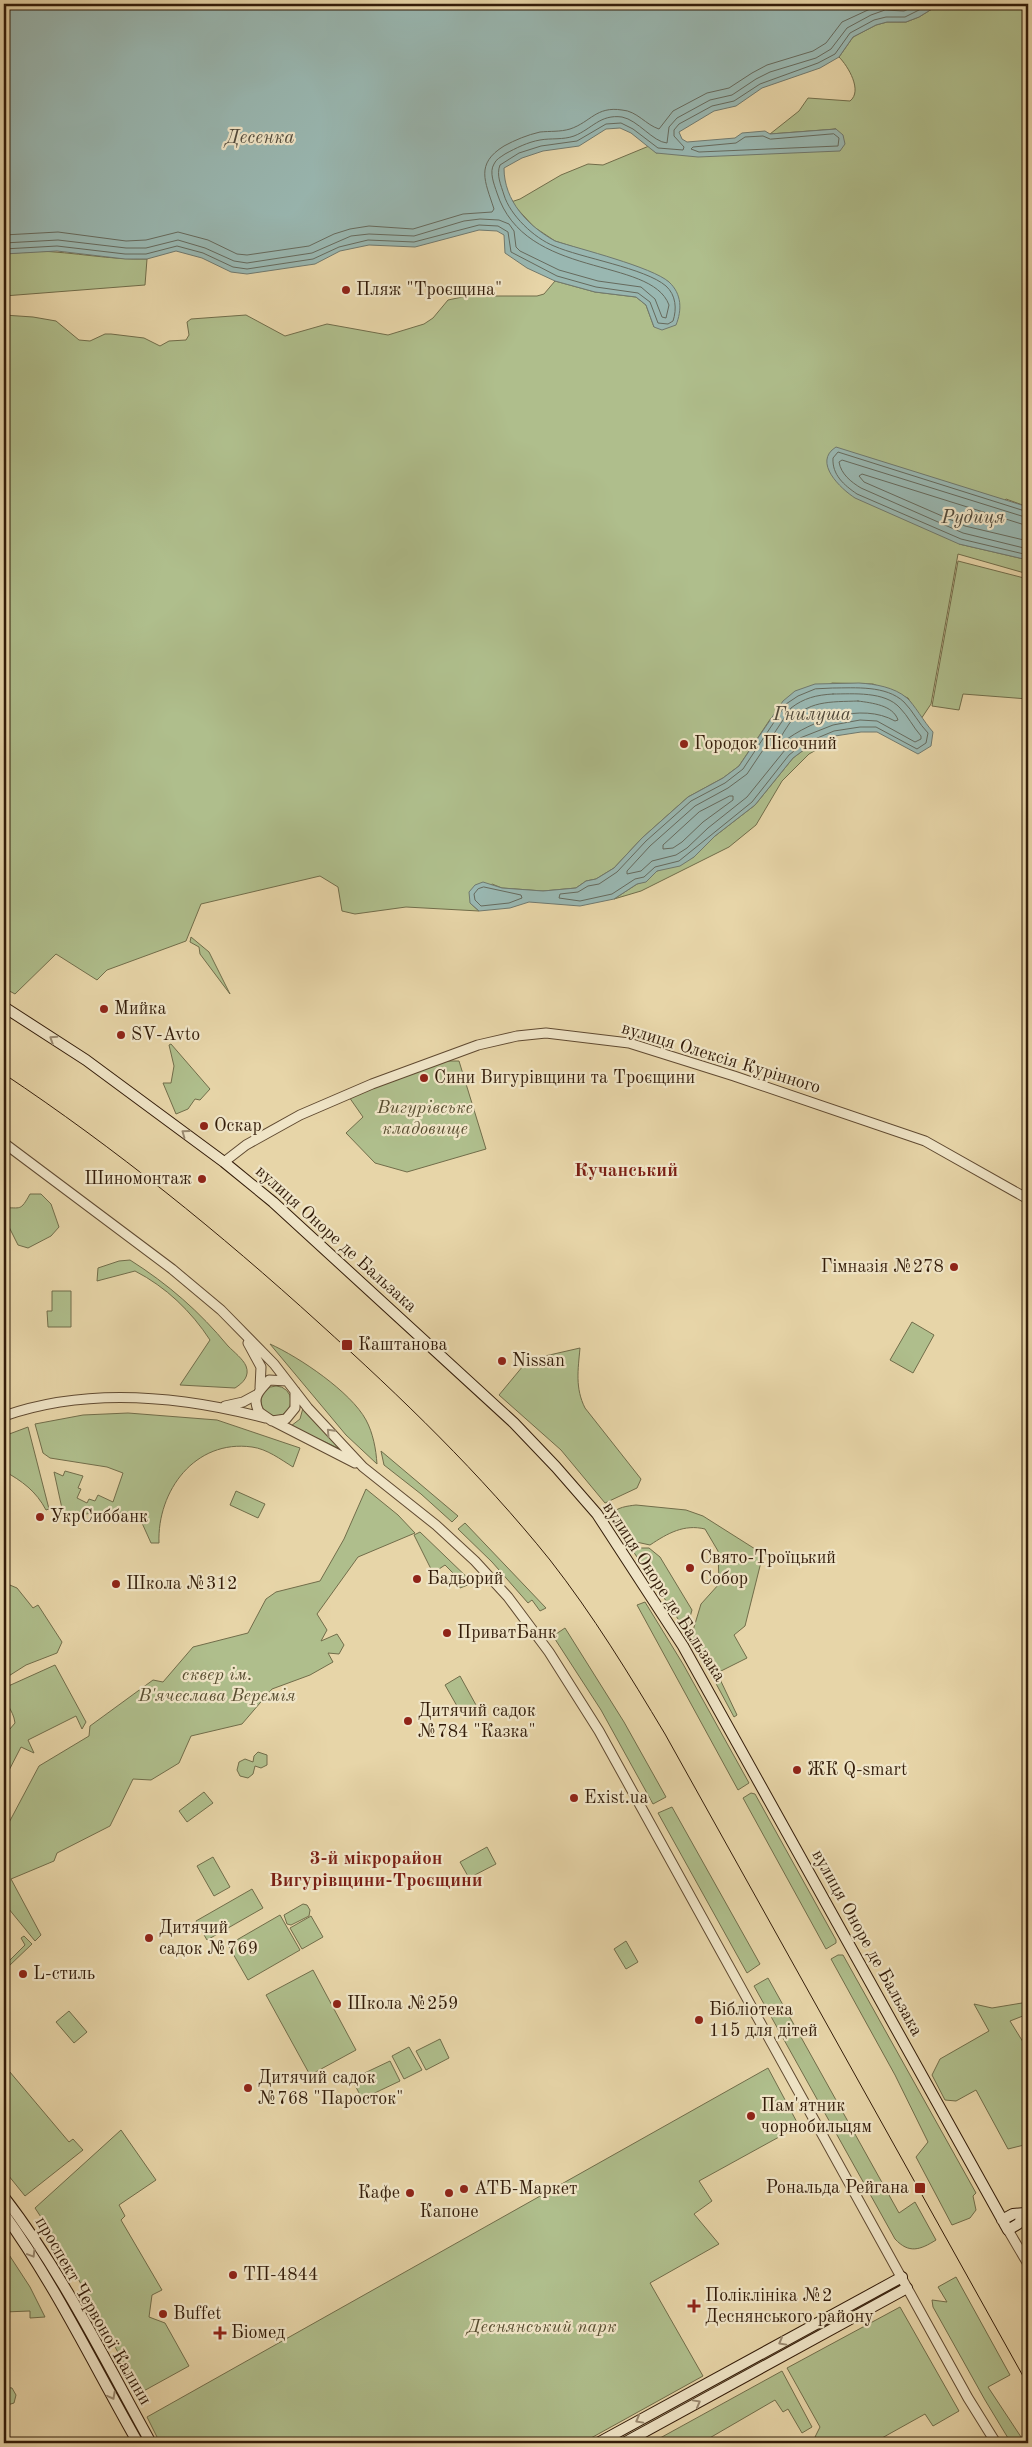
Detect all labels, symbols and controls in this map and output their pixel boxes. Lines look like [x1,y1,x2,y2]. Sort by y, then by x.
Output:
water label: Десенка [222,129,295,148]
place label: Пляж "Троєщина" [356,281,502,299]
marker: Пляж "Троєщина" [340,284,352,296]
water label: Рудиця [940,509,1005,528]
water label: Гнилуша [772,706,851,725]
place label: Городок Пісочний [694,735,837,753]
marker: Городок Пісочний [678,738,690,750]
place label: Мийка [114,1000,166,1018]
marker: Мийка [98,1003,110,1015]
street label: вулиця Олексія Курінного [619,1019,823,1097]
place label: SV-Avto [131,1026,200,1044]
marker: SV-Avto [115,1029,127,1041]
one-way arrow [49,1035,58,1045]
place label: Сини Вигурівщини та Троєщини [434,1069,695,1087]
marker: Сини Вигурівщини та Троєщини [418,1072,430,1084]
park label: Вигурівське кладовище [376,1099,473,1138]
place label: Оскар [214,1117,262,1135]
marker: Оскар [198,1120,210,1132]
one-way arrow [182,1131,191,1139]
street label: вулиця Оноре де Бальзака [252,1162,420,1316]
district label: Кучанський [574,1162,678,1181]
place label: Шиномонтаж [84,1170,192,1188]
marker: Шиномонтаж [196,1173,208,1185]
place label: Гімназія №278 [821,1258,944,1276]
marker: Гімназія №278 [948,1261,960,1273]
place label: Каштанова [358,1336,448,1354]
marker: Каштанова [340,1338,354,1352]
place label: Nissan [512,1352,565,1370]
marker: Nissan [496,1355,508,1367]
one-way arrow [327,1429,336,1438]
street label: вулиця Оноре де Бальзака [599,1499,729,1685]
place label: УкрСиббанк [50,1508,148,1526]
marker: УкрСиббанк [34,1511,46,1523]
place label: Свято-Троїцький Собор [700,1549,836,1588]
marker: Свято-Троїцький Собор [684,1562,696,1574]
place label: Бадьорий [427,1570,503,1588]
marker: Бадьорий [411,1573,423,1585]
place label: Школа №312 [126,1575,237,1593]
marker: Школа №312 [110,1578,122,1590]
place label: ПриватБанк [457,1624,557,1642]
marker: ПриватБанк [441,1627,453,1639]
park label: сквер ім. В'ячеслава Веремія [137,1666,296,1705]
place label: Дитячий садок №784 "Казка" [418,1702,536,1741]
marker: Дитячий садок №784 "Казка" [402,1715,414,1727]
place label: ЖК Q-smart [807,1761,907,1779]
marker: ЖК Q-smart [791,1764,803,1776]
place label: Exist.ua [584,1789,648,1807]
marker: Exist.ua [568,1792,580,1804]
street label: вулиця Оноре де Бальзака [808,1847,926,2039]
district label: 3-й мікрорайон Вигурівщини-Троєщини [269,1850,483,1891]
place label: Дитячий садок №769 [159,1919,258,1958]
marker: Дитячий садок №769 [143,1932,155,1944]
place label: L-стиль [33,1965,95,1983]
marker: L-стиль [17,1968,29,1980]
place label: Школа №259 [347,1995,458,2013]
marker: Школа №259 [331,1998,343,2010]
place label: Бібліотека 115 для дітей [709,2001,818,2040]
marker: Бібліотека 115 для дітей [693,2014,705,2026]
place label: Дитячий садок №768 "Паросток" [258,2069,403,2108]
marker: Дитячий садок №768 "Паросток" [242,2082,254,2094]
place label: Пам'ятник чорнобильцям [761,2097,872,2136]
marker: Пам'ятник чорнобильцям [745,2110,757,2122]
place label: Рональда Рейгана [766,2179,909,2197]
place label: АТБ-Маркет [474,2180,578,2198]
marker: Рональда Рейгана [913,2181,927,2195]
marker: АТБ-Маркет [458,2183,470,2195]
place label: Кафе [358,2184,400,2203]
marker: Кафе [404,2187,416,2199]
marker: Капоне [443,2187,455,2199]
place label: Капоне [420,2203,478,2221]
street label: проспект Червоної Калини [32,2214,154,2408]
one-way arrow [25,2249,35,2258]
place label: ТП-4844 [243,2266,318,2284]
marker: ТП-4844 [227,2269,239,2281]
place label: Поліклініка №2 Деснянського району [705,2287,874,2326]
marker: Поліклініка №2 Деснянського району [687,2299,701,2313]
place label: Buffet [173,2305,222,2323]
marker: Buffet [157,2308,169,2320]
park label: Деснянський парк [465,2318,617,2336]
place label: Біомед [231,2324,285,2342]
marker: Біомед [213,2326,227,2340]
one-way arrow [778,2336,787,2346]
one-way arrow [105,2390,115,2399]
one-way arrow [692,2399,701,2409]
one-way arrow [636,2414,645,2424]

